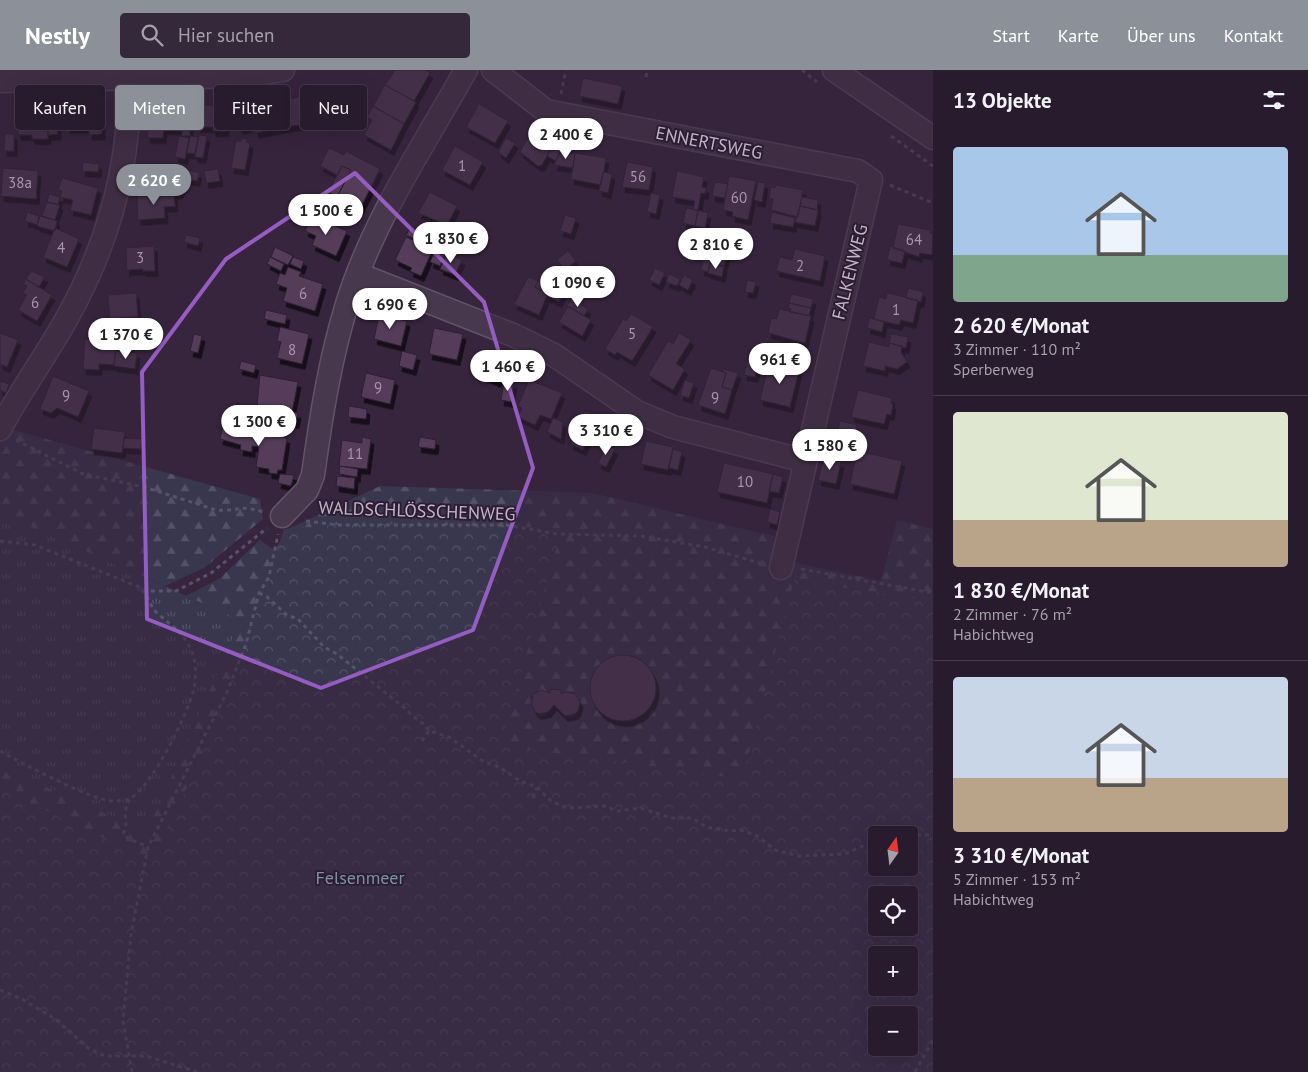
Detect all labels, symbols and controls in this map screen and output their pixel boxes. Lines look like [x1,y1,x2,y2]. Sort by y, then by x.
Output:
search box [120,13,470,58]
text: Nestly [25,20,90,51]
icon: search [138,21,166,49]
text: Hier suchen [178,23,274,47]
text: Start [992,24,1030,47]
text: Karte [1058,24,1099,47]
text: Über uns [1127,24,1196,47]
text: Kontakt [1224,24,1283,47]
chip: Kaufen [15,85,105,130]
chip: Mieten [115,85,204,130]
chip: Filter [214,85,290,130]
chip: Neu [300,85,367,130]
icon: filters [1260,86,1288,114]
text: 13 Objekte [953,87,1052,114]
pin: 2 400 € [520,118,612,160]
street label: ENNERTSWEG [654,121,764,164]
text: 2 400 € [539,124,593,144]
house number: 1 [458,156,466,175]
pin: 2 620 € [108,164,200,206]
house number: 56 [630,167,646,186]
text: 2 620 € [127,170,181,190]
house number: 38a [8,173,32,192]
icon: home [1076,179,1166,269]
house number: 60 [731,188,747,207]
pin: 1 500 € [280,194,372,236]
text: 1 500 € [299,200,353,220]
pin: 1 830 € [405,222,497,264]
street label: FALKENWEG [827,222,872,322]
text: 1 830 € [424,228,478,248]
pin: 2 810 € [670,228,762,270]
house number: 64 [906,230,922,249]
text: 2 810 € [689,234,743,254]
house number: 4 [57,238,65,257]
house number: 3 [136,248,144,267]
house number: 2 [796,256,804,275]
pin: 1 090 € [532,266,624,308]
text: 1 090 € [551,272,605,292]
house number: 6 [299,284,307,303]
pin: 1 690 € [344,288,436,330]
house number: 6 [31,293,39,312]
text: 1 690 € [363,294,417,314]
house number: 1 [892,300,900,319]
text: 2 620 €/Monat [953,312,1089,339]
pin: 1 370 € [80,318,172,360]
text: 1 370 € [99,324,153,344]
house number: 5 [628,324,636,343]
text: 3 Zimmer · 110 m² [953,339,1081,359]
house number: 8 [288,340,296,359]
pin: 961 € [745,342,815,385]
text: 961 € [760,349,800,369]
pin: 1 460 € [462,350,554,392]
text: 1 460 € [481,356,535,376]
text: Sperberweg [953,359,1034,379]
house number: 9 [374,378,382,397]
house number: 9 [62,386,70,405]
house number: 9 [711,388,719,407]
pin: 1 300 € [213,404,305,447]
text: 1 300 € [232,411,286,431]
pin: 3 310 € [560,414,652,456]
text: 3 310 € [579,420,633,440]
pin: 1 580 € [784,428,876,471]
text: 1 580 € [803,435,857,455]
house number: 11 [347,444,363,463]
icon: home [1076,445,1166,535]
house number: 10 [737,472,753,491]
street label: WALDSCHLÖSSCHENWEG [318,496,516,525]
text: 1 830 €/Monat [953,577,1089,604]
text: 2 Zimmer · 76 m² [953,604,1072,624]
text: Habichtweg [953,624,1034,644]
icon: home [1076,710,1166,800]
north arrow [868,826,918,876]
map controls [868,826,918,1056]
text: 3 310 €/Monat [953,842,1089,869]
park label: Felsenmeer [315,866,405,889]
text: 5 Zimmer · 153 m² [953,869,1081,889]
button: locate [868,886,918,936]
text: Habichtweg [953,889,1034,909]
button: + [868,946,918,996]
button: − [868,1006,918,1056]

